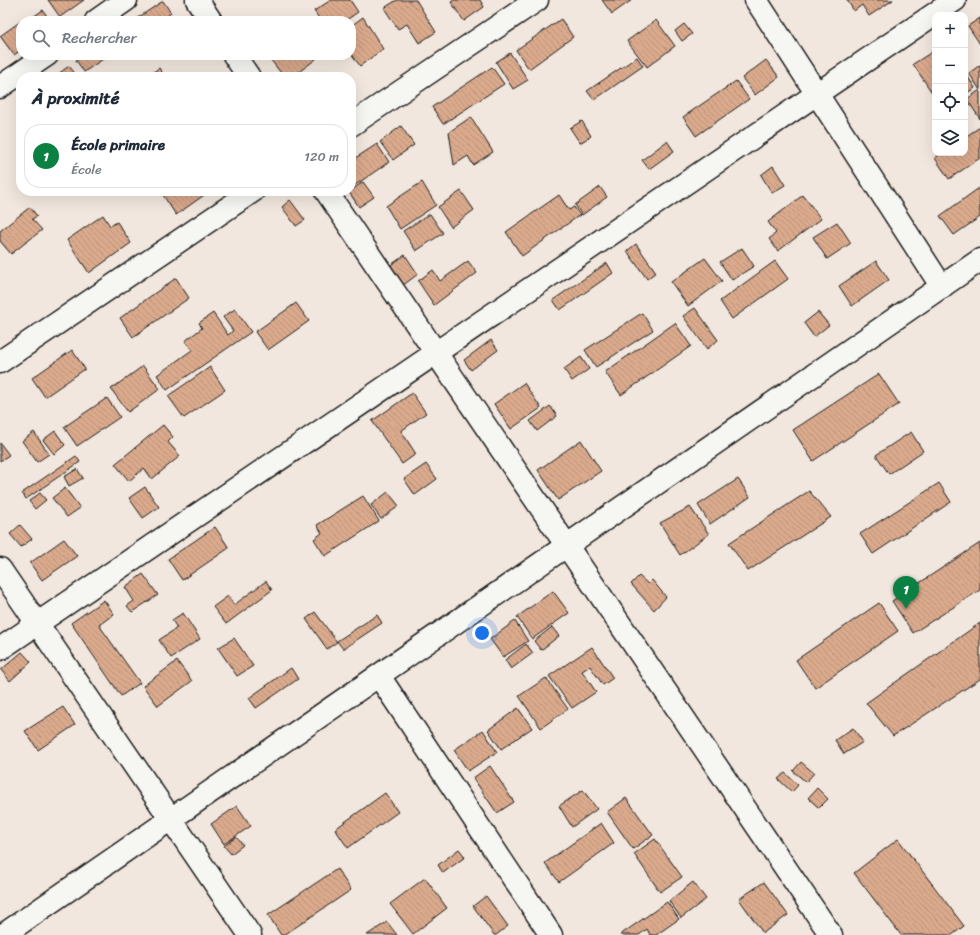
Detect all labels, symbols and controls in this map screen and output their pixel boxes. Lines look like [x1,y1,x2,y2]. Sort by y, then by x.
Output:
map controls [932,12,968,156]
button: + [932,12,968,48]
search box [16,16,356,60]
text: Rechercher [62,25,137,51]
icon: search [30,27,52,49]
button: − [932,48,968,84]
text: À proximité [32,83,119,113]
button: locate [932,84,968,120]
button: layers [932,120,968,156]
text: École primaire [71,132,165,158]
text: 1 [43,145,49,168]
text: 120 m [304,145,339,168]
text: École [71,158,102,181]
pin: 1 [893,576,919,609]
your location [472,623,492,643]

